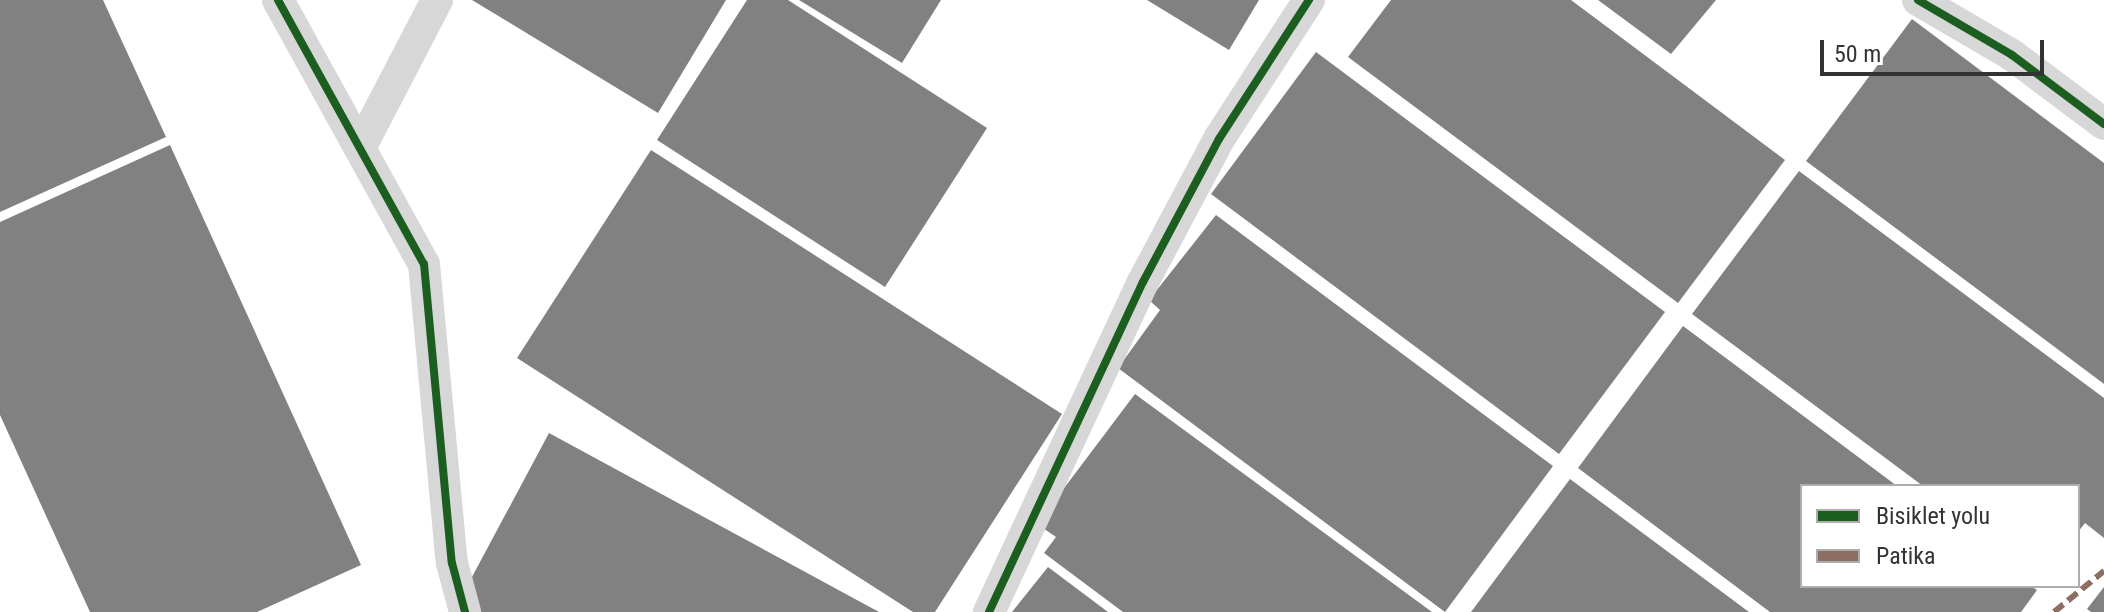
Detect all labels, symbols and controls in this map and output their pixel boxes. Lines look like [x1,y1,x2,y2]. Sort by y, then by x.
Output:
scale bar [1824,24,2048,74]
text: 50 m [1834,40,1881,68]
legend [1800,484,2080,588]
text: Bisiklet yolu [1876,502,1990,530]
text: Patika [1876,542,1936,570]

